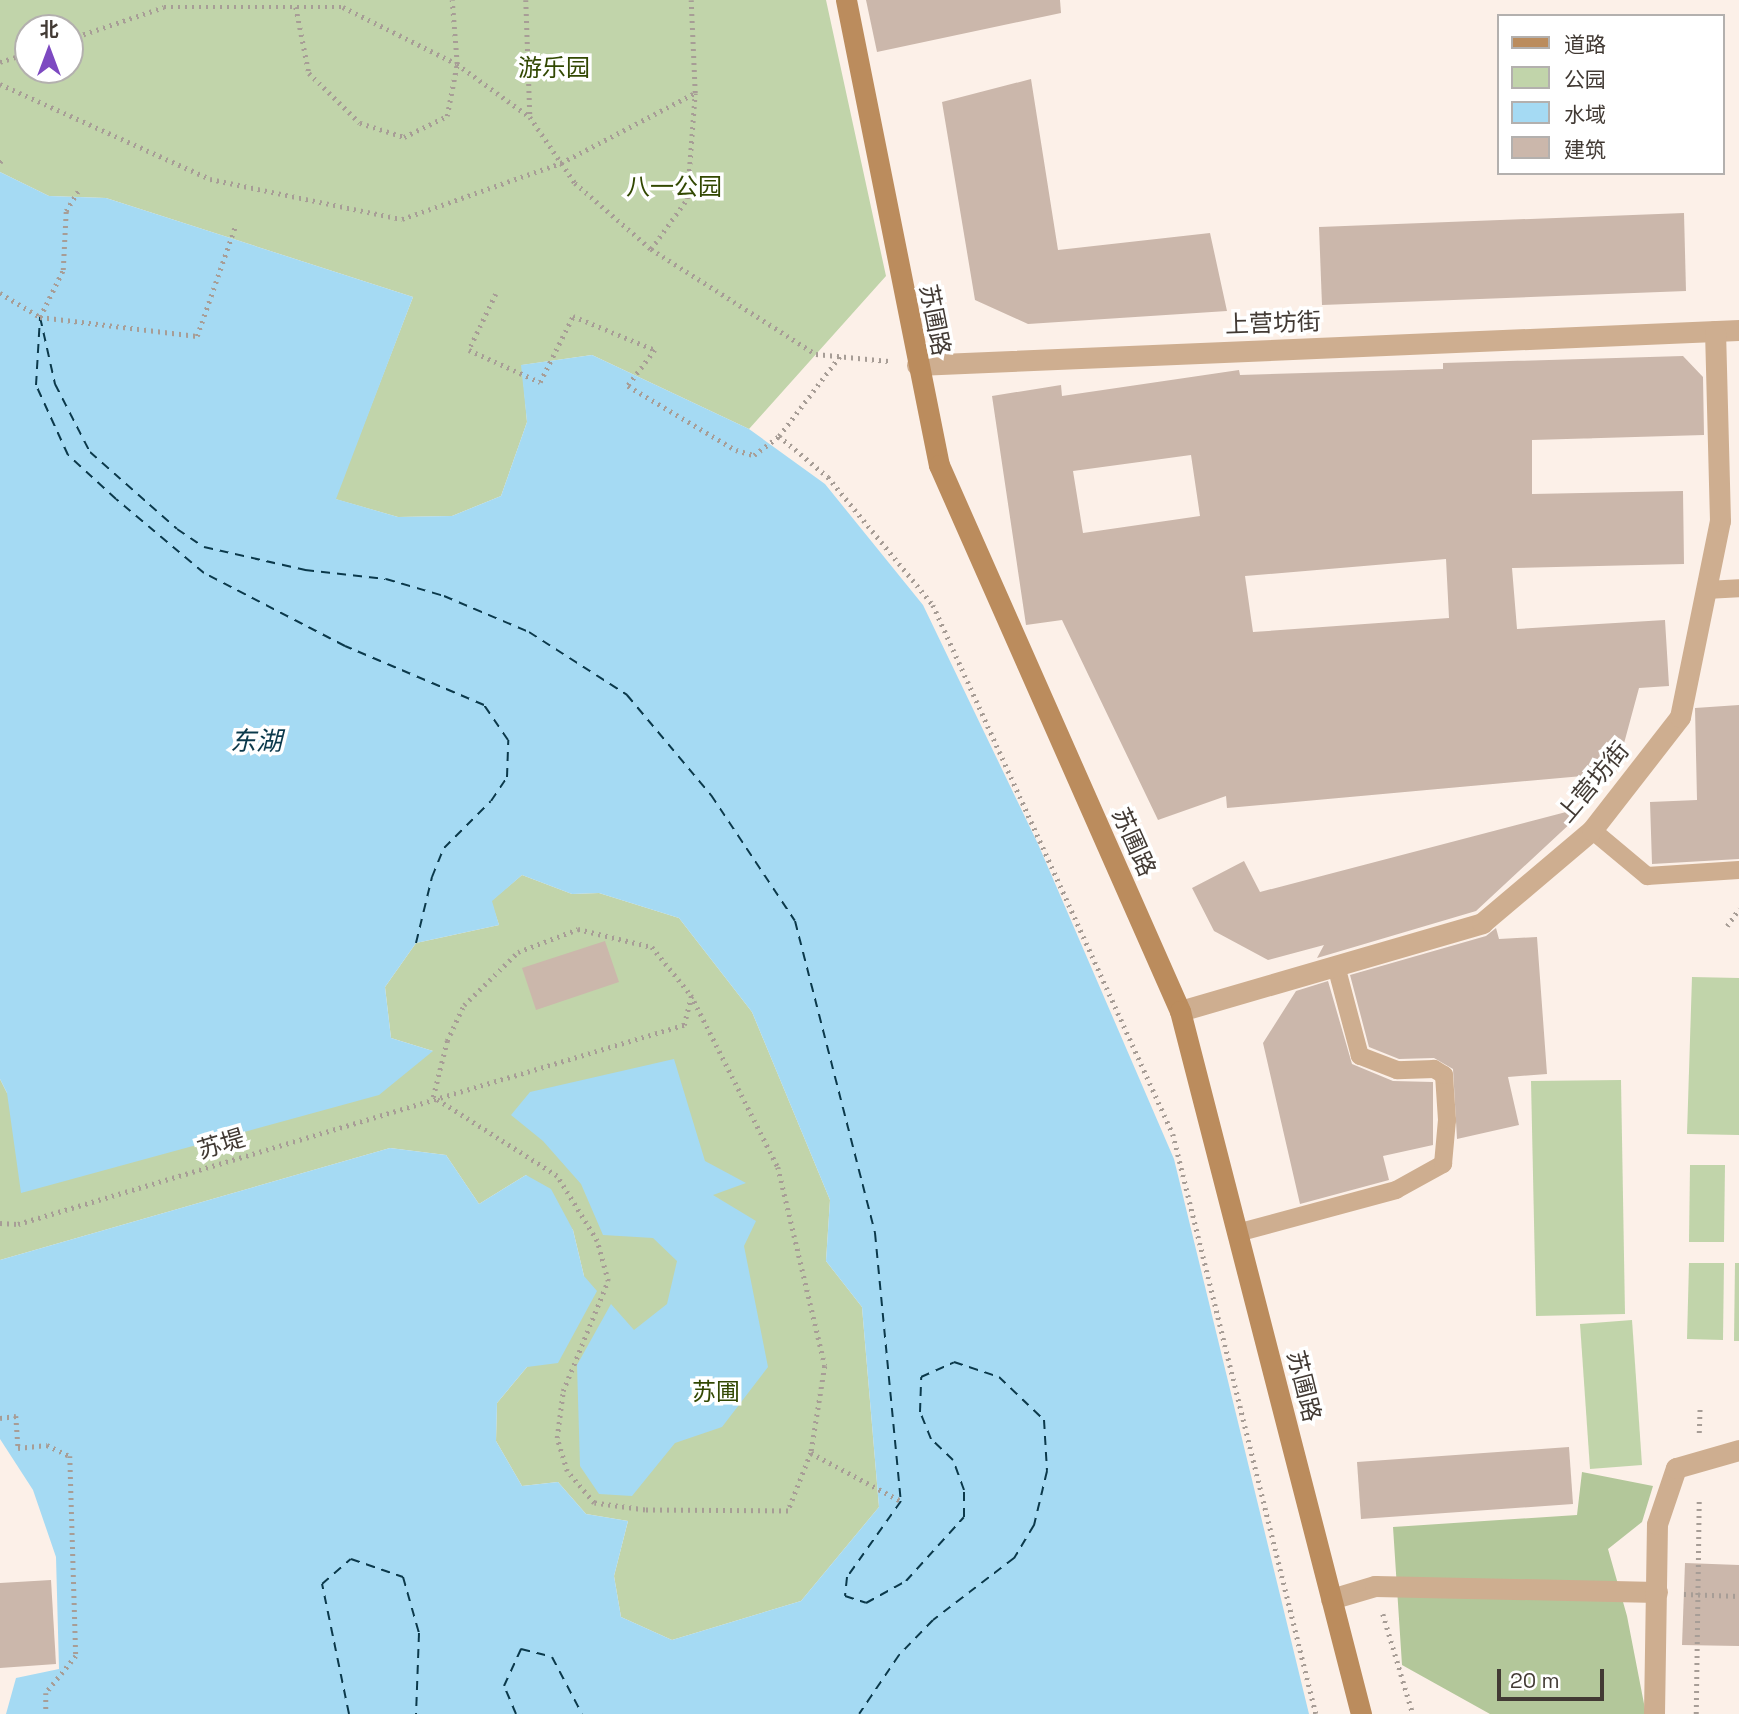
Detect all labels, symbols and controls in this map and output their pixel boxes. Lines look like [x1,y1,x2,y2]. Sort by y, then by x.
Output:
north arrow [14,14,84,84]
legend [1498,14,1725,175]
text: 北 [39,17,59,42]
text: 道路 [1564,31,1606,58]
park label: 游乐园 [518,54,590,82]
text: 公园 [1564,66,1606,93]
text: 水域 [1564,101,1606,128]
text: 建筑 [1564,136,1606,163]
park label: 八一公园 [626,173,722,201]
street label: 苏圃路 [914,282,956,358]
street label: 上营坊街 [1225,307,1321,339]
water label: 东湖 [230,726,282,758]
street label: 上营坊街 [1551,736,1635,828]
street label: 苏圃路 [1106,803,1162,881]
street label: 苏堤 [194,1123,248,1165]
street label: 苏圃路 [1281,1348,1327,1424]
park label: 苏圃 [692,1378,740,1406]
scale bar [1501,1654,1608,1698]
text: 20 m [1510,1667,1560,1694]

